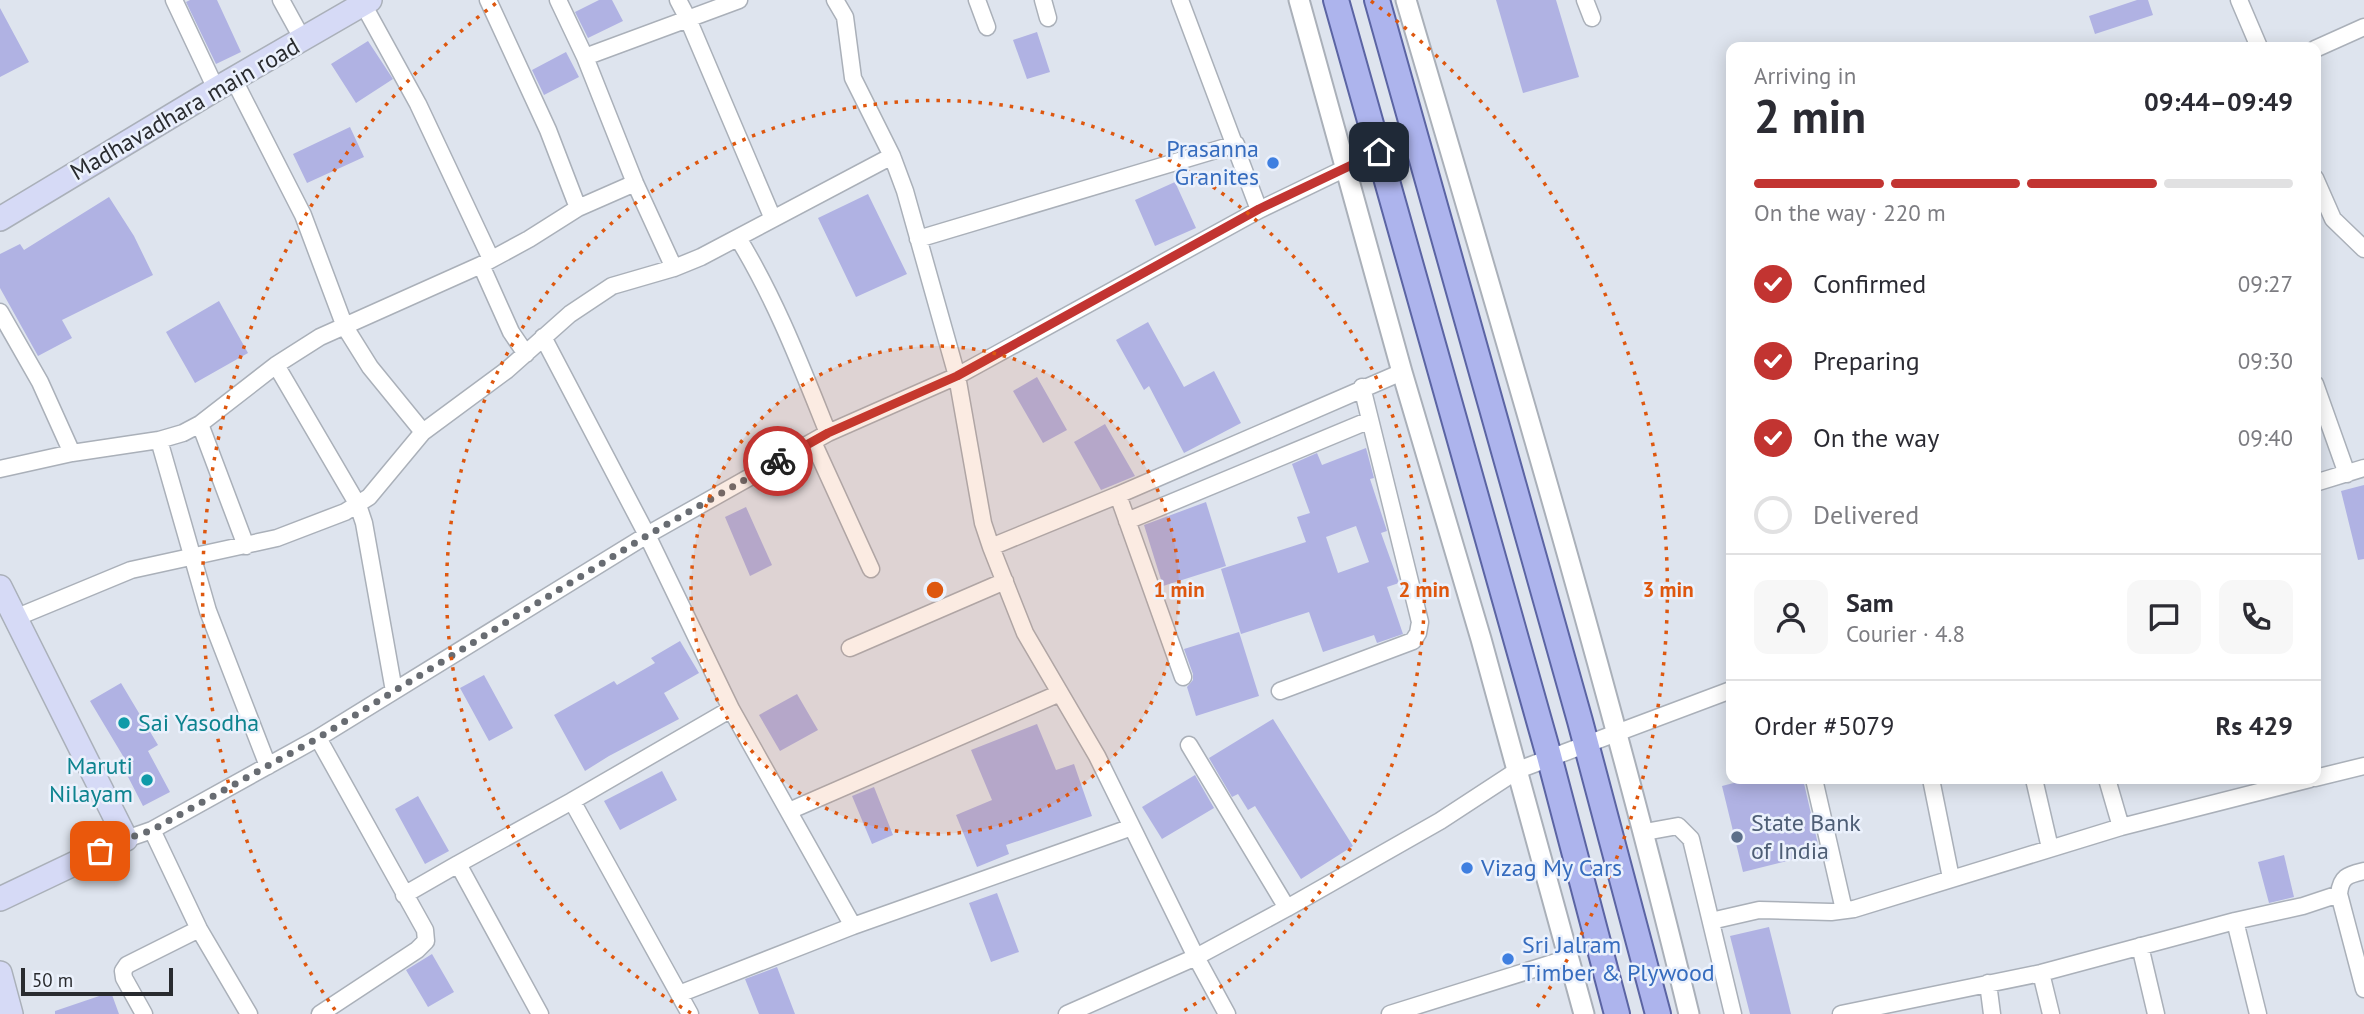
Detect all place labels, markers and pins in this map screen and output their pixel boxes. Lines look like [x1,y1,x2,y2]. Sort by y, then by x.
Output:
pin [1349,122,1409,182]
place label: Prasanna Granites [1166,133,1259,192]
marker: Prasanna Granites [1265,155,1281,171]
centre of rings [923,578,947,602]
place label: Sai Yasodha [138,707,259,738]
marker: Sai Yasodha [116,715,132,731]
place label: Maruti Nilayam [49,750,133,809]
marker: Maruti Nilayam [139,772,155,788]
place label: State Bank of India [1751,807,1861,866]
pin [70,821,130,881]
marker: State Bank of India [1729,829,1745,845]
place label: Vizag My Cars [1480,852,1622,883]
marker: Vizag My Cars [1459,860,1475,876]
place label: Sri Jalram Timber & Plywood [1522,929,1715,988]
marker: Sri Jalram Timber & Plywood [1500,951,1516,967]

